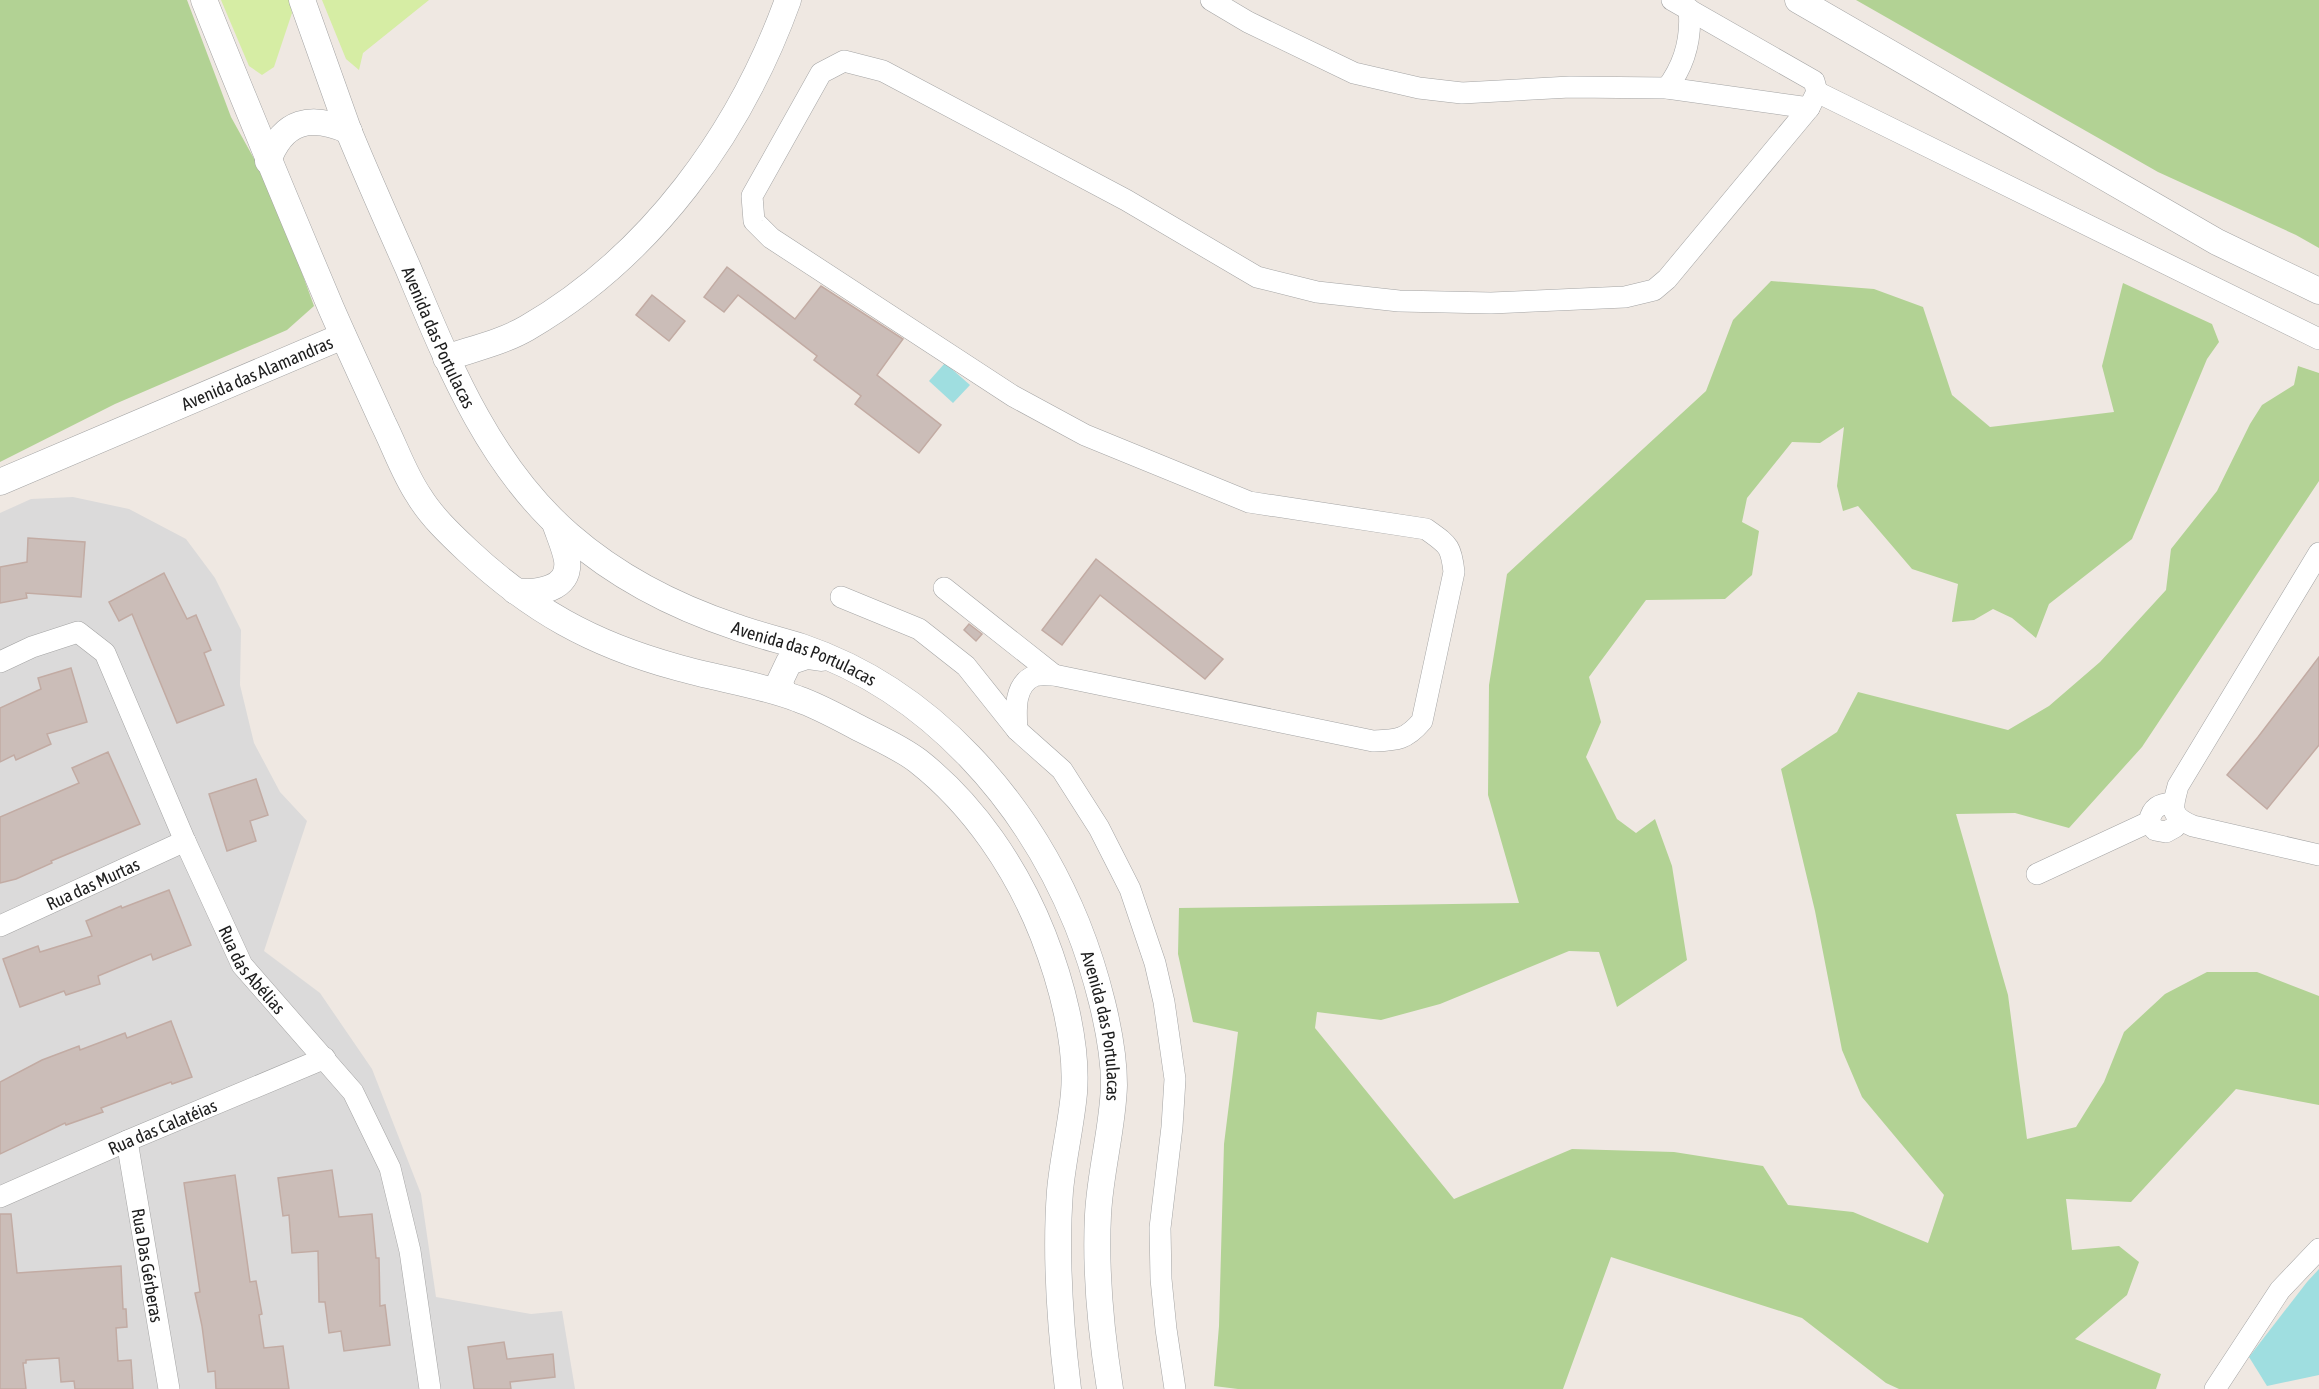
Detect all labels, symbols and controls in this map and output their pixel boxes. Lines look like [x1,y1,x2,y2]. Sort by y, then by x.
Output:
street label: Avenida das Portulacas [398,263,480,411]
street label: Avenida das Alamandras [178,331,336,414]
street label: Avenida das Portulacas [729,616,880,690]
street label: Rua das Murtas [43,853,143,914]
street label: Rua das Abélias [215,922,290,1018]
street label: Avenida das Portulacas [1077,948,1125,1102]
street label: Rua das Calatéias [105,1094,220,1159]
street label: Rua Das Gérberas [128,1207,168,1324]

